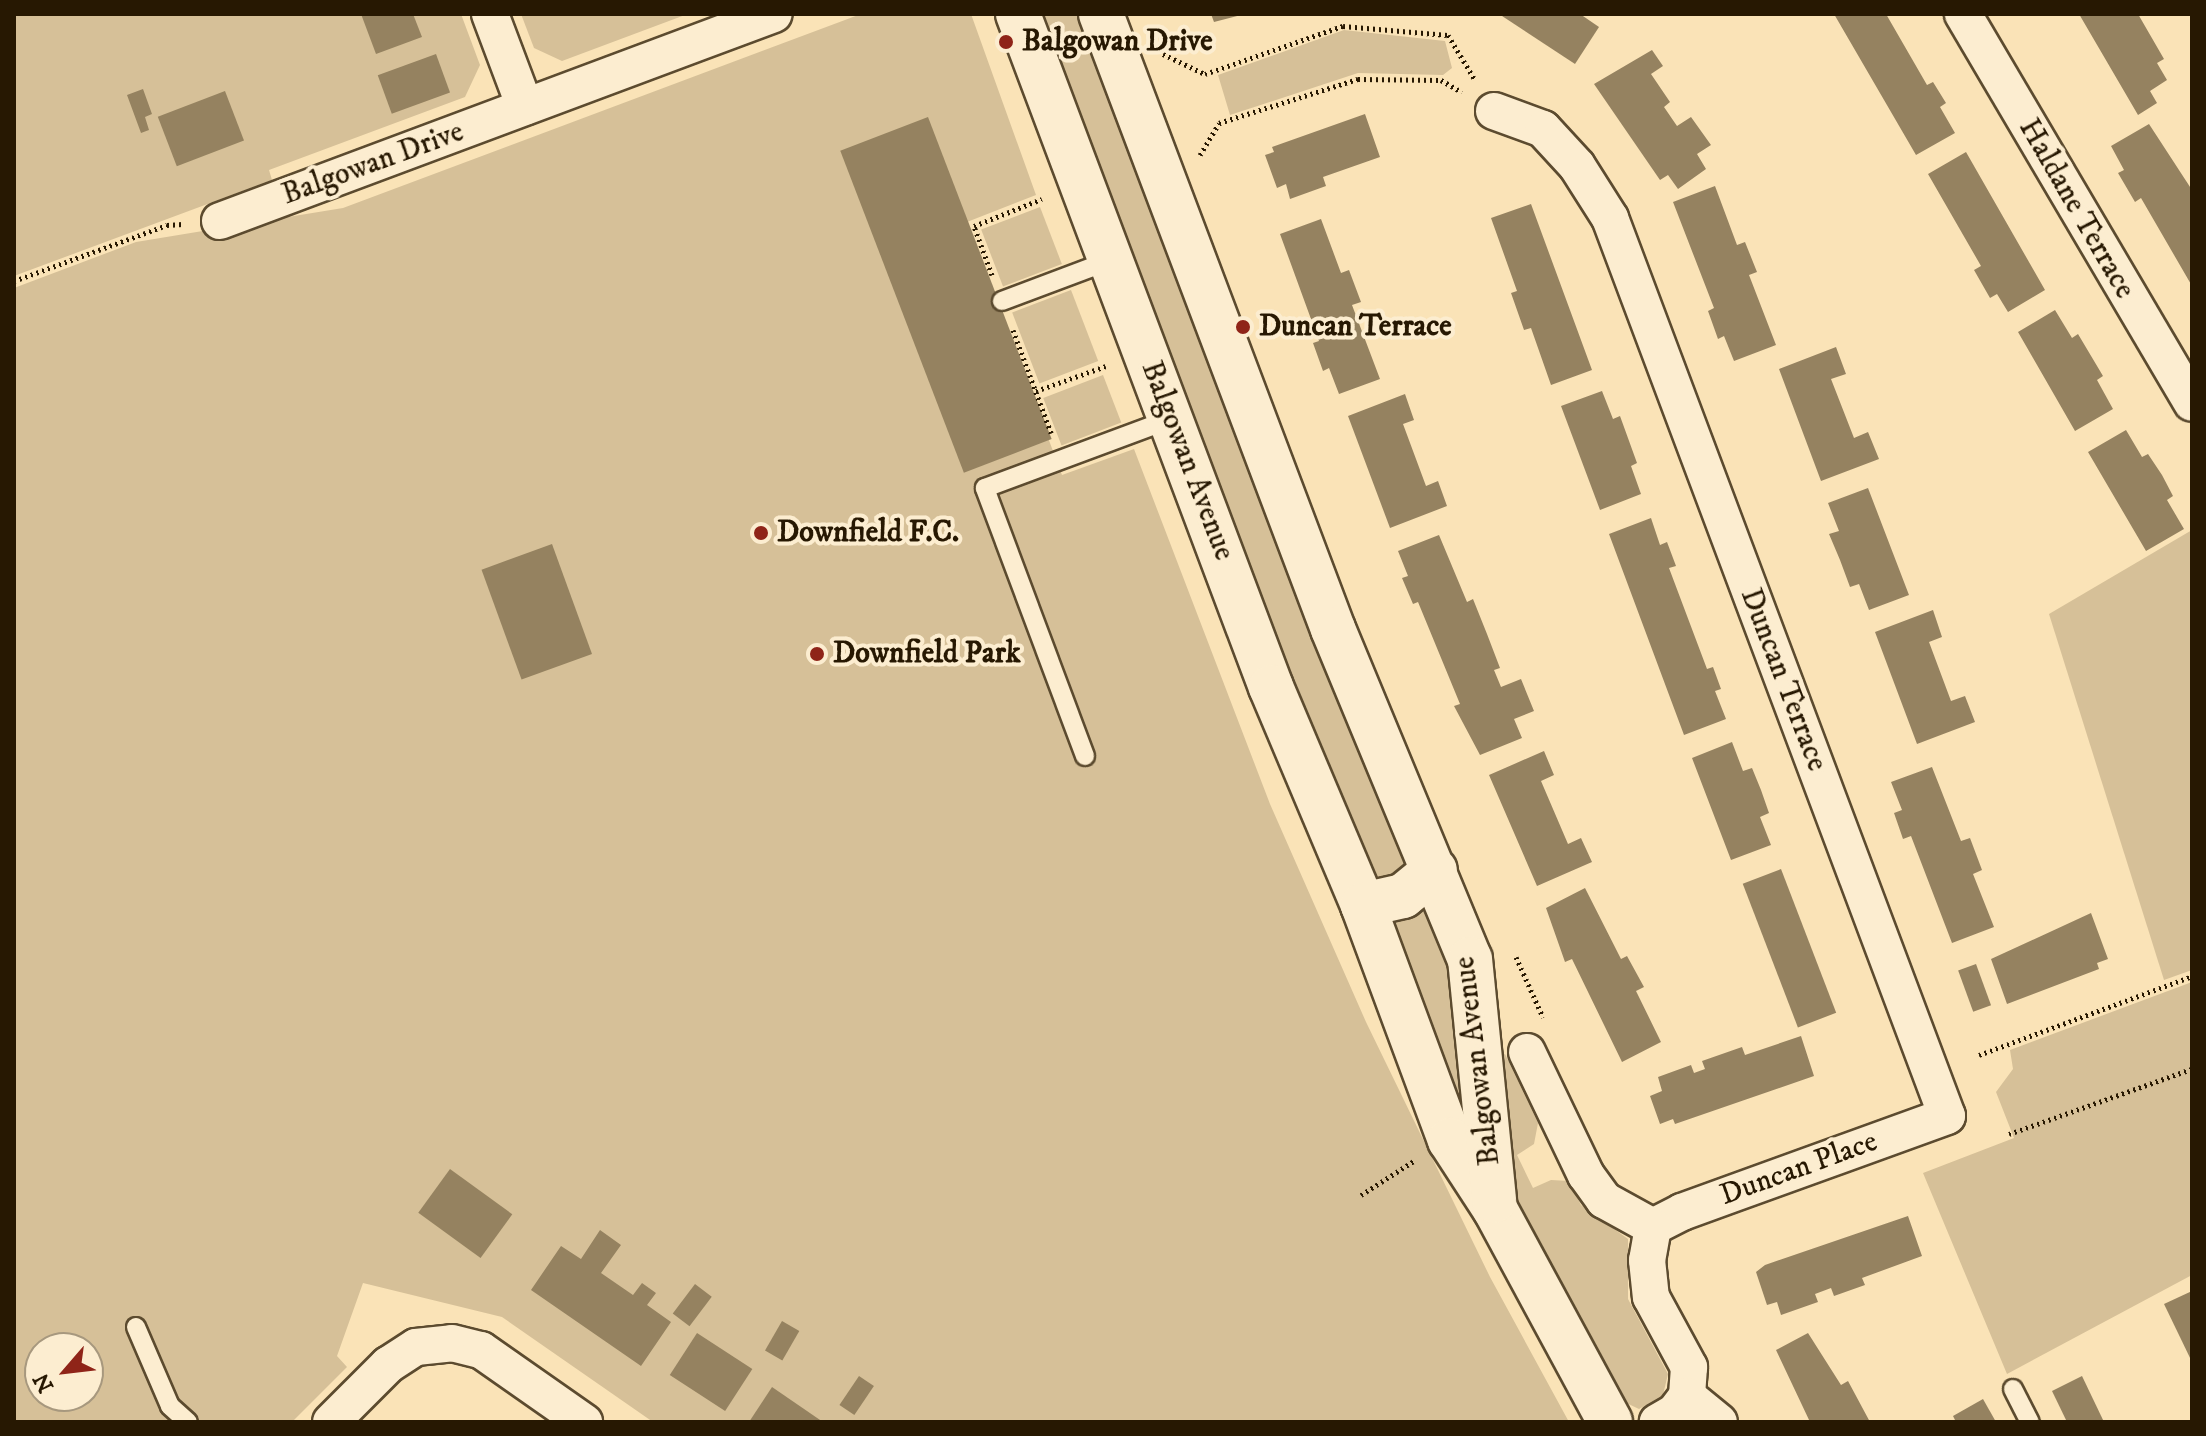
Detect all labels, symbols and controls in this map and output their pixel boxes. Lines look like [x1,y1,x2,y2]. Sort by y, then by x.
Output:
place label: Balgowan Drive [1022,24,1213,60]
marker: Balgowan Drive [997,33,1015,51]
street label: Haldane Terrace [2010,113,2142,305]
street label: Balgowan Drive [277,114,469,214]
place label: Duncan Terrace [1259,309,1452,345]
marker: Duncan Terrace [1234,318,1252,336]
street label: Balgowan Avenue [1132,356,1242,566]
place label: Downfield F.C. [777,515,959,551]
marker: Downfield F.C. [752,524,770,542]
street label: Duncan Terrace [1732,584,1834,776]
place label: Downfield Park [833,636,1021,672]
marker: Downfield Park [808,645,826,663]
street label: Balgowan Avenue [1447,954,1509,1168]
street label: Duncan Place [1716,1124,1882,1214]
north arrow [24,1332,104,1412]
text: N [28,1368,60,1397]

